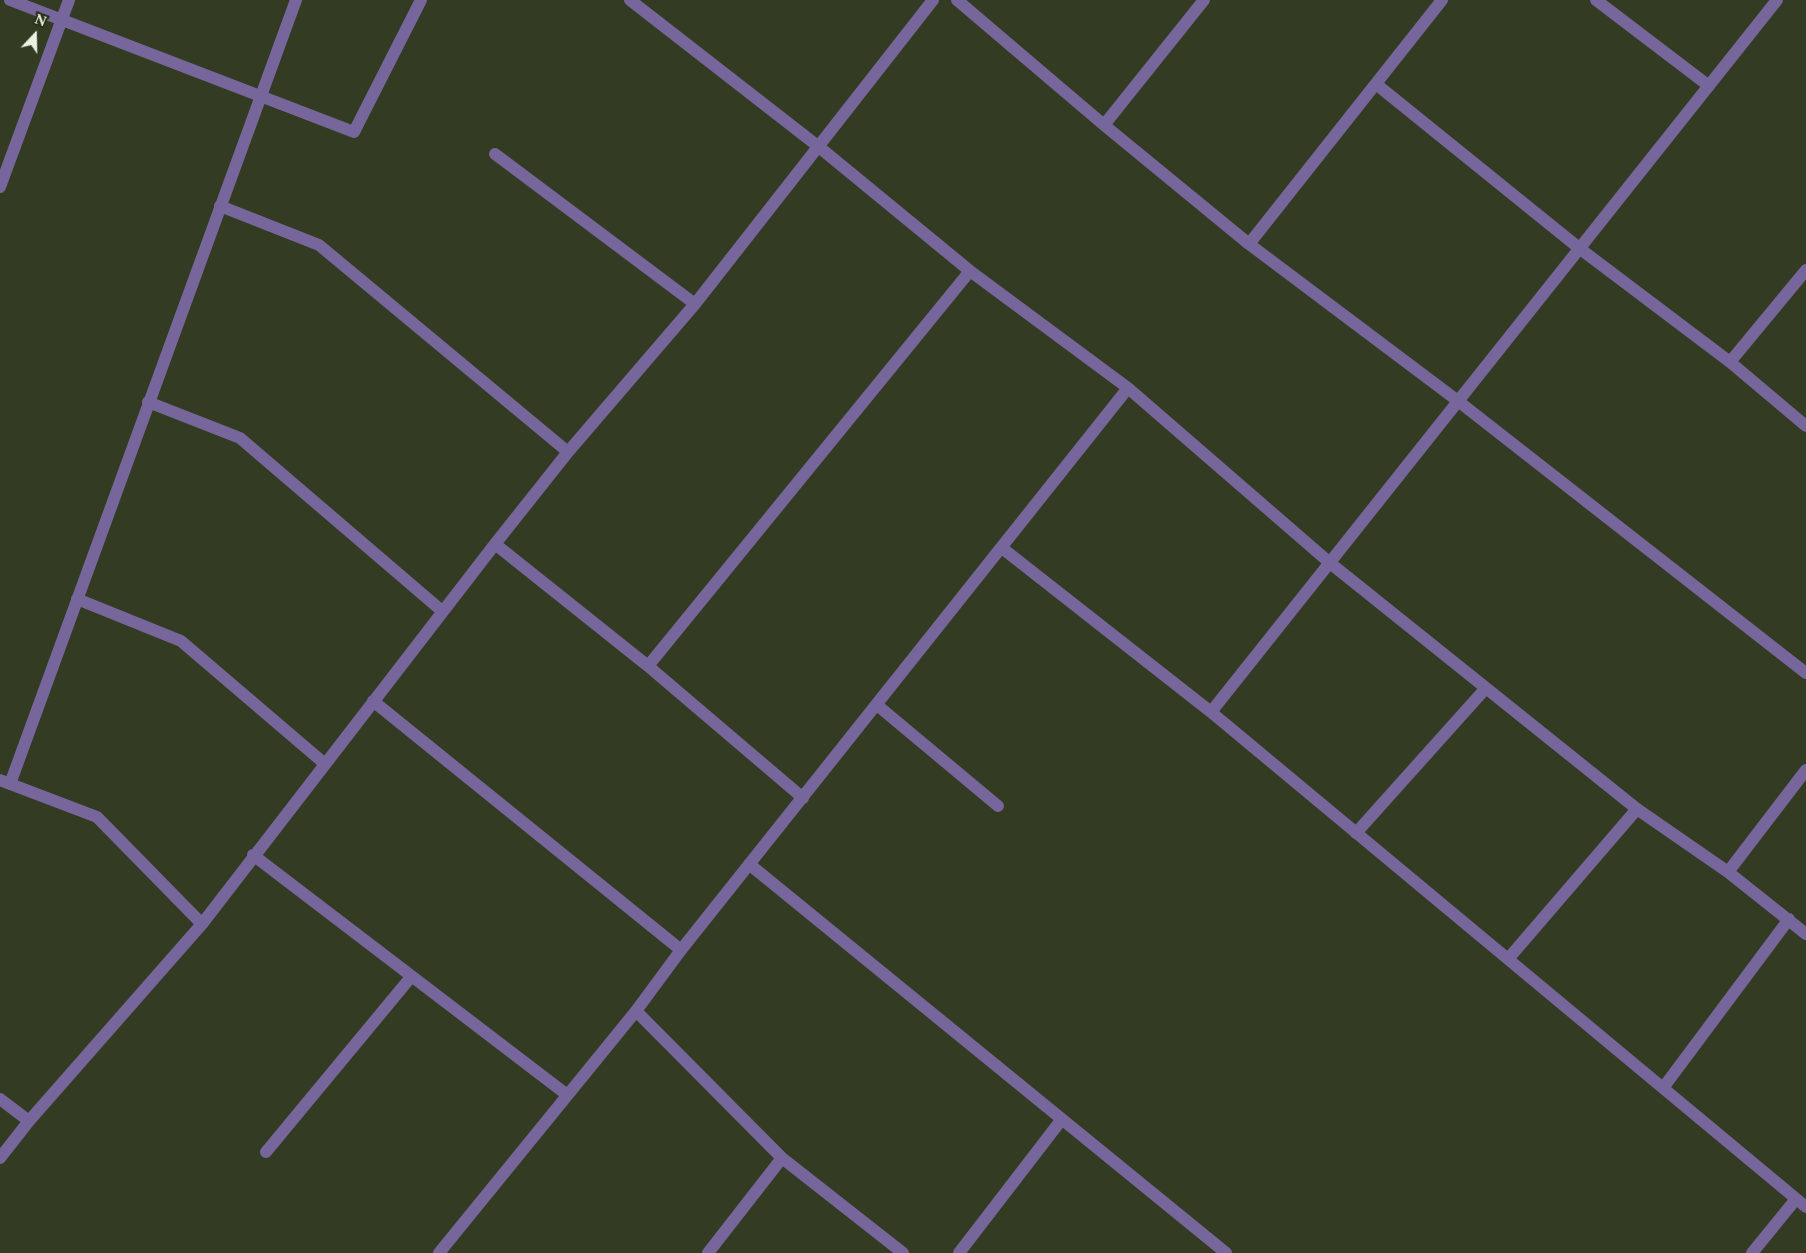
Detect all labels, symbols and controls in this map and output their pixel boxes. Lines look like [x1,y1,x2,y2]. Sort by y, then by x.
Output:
text: N [31,9,50,32]
north arrow [10,10,60,60]

